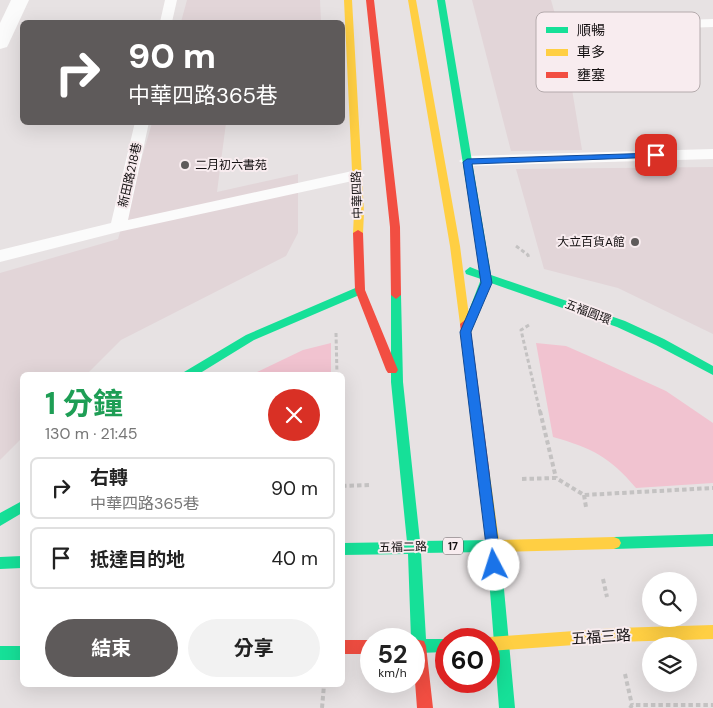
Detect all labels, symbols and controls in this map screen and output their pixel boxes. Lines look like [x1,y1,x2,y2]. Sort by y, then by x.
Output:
legend [536,12,700,92]
text: 順暢 [577,21,605,39]
text: 90 m [128,33,216,79]
icon: right [45,40,110,105]
text: 車多 [577,43,605,61]
text: 壅塞 [577,66,605,84]
text: 中華四路365巷 [128,81,278,110]
pin [635,134,677,176]
street label: 新田路218巷 [115,141,145,209]
icon: arrive [642,141,670,169]
place label: 二月初六書苑 [195,157,267,173]
marker: 二月初六書苑 [179,159,191,171]
street label: 中華四路 [348,171,366,219]
place label: 大立百貨A館 [557,234,625,250]
marker: 大立百貨A館 [629,236,641,248]
street label: 五福圓環 [563,296,613,328]
text: 1 分鐘 [45,384,123,423]
button: close [268,389,320,441]
text: 130 m · 21:45 [45,423,138,444]
text: 右轉 [90,465,128,490]
icon: right [47,474,75,502]
text: 90 m [271,476,318,501]
text: 中華四路365巷 [90,493,199,514]
road number: 17 [443,538,463,554]
position arrow [467,538,519,590]
street label: 五福二路 [379,539,427,555]
icon: arrive [47,544,75,572]
text: 40 m [271,546,318,571]
text: 抵達目的地 [90,547,185,572]
map controls [642,572,697,692]
button: search [642,572,697,627]
button: 結束 [45,619,178,677]
button: 分享 [188,619,320,677]
street label: 五福三路 [570,625,632,649]
speed limit sign: 60 [435,628,500,693]
button: layers [642,637,697,692]
text: 52 [378,638,407,671]
text: km/h [378,665,407,681]

